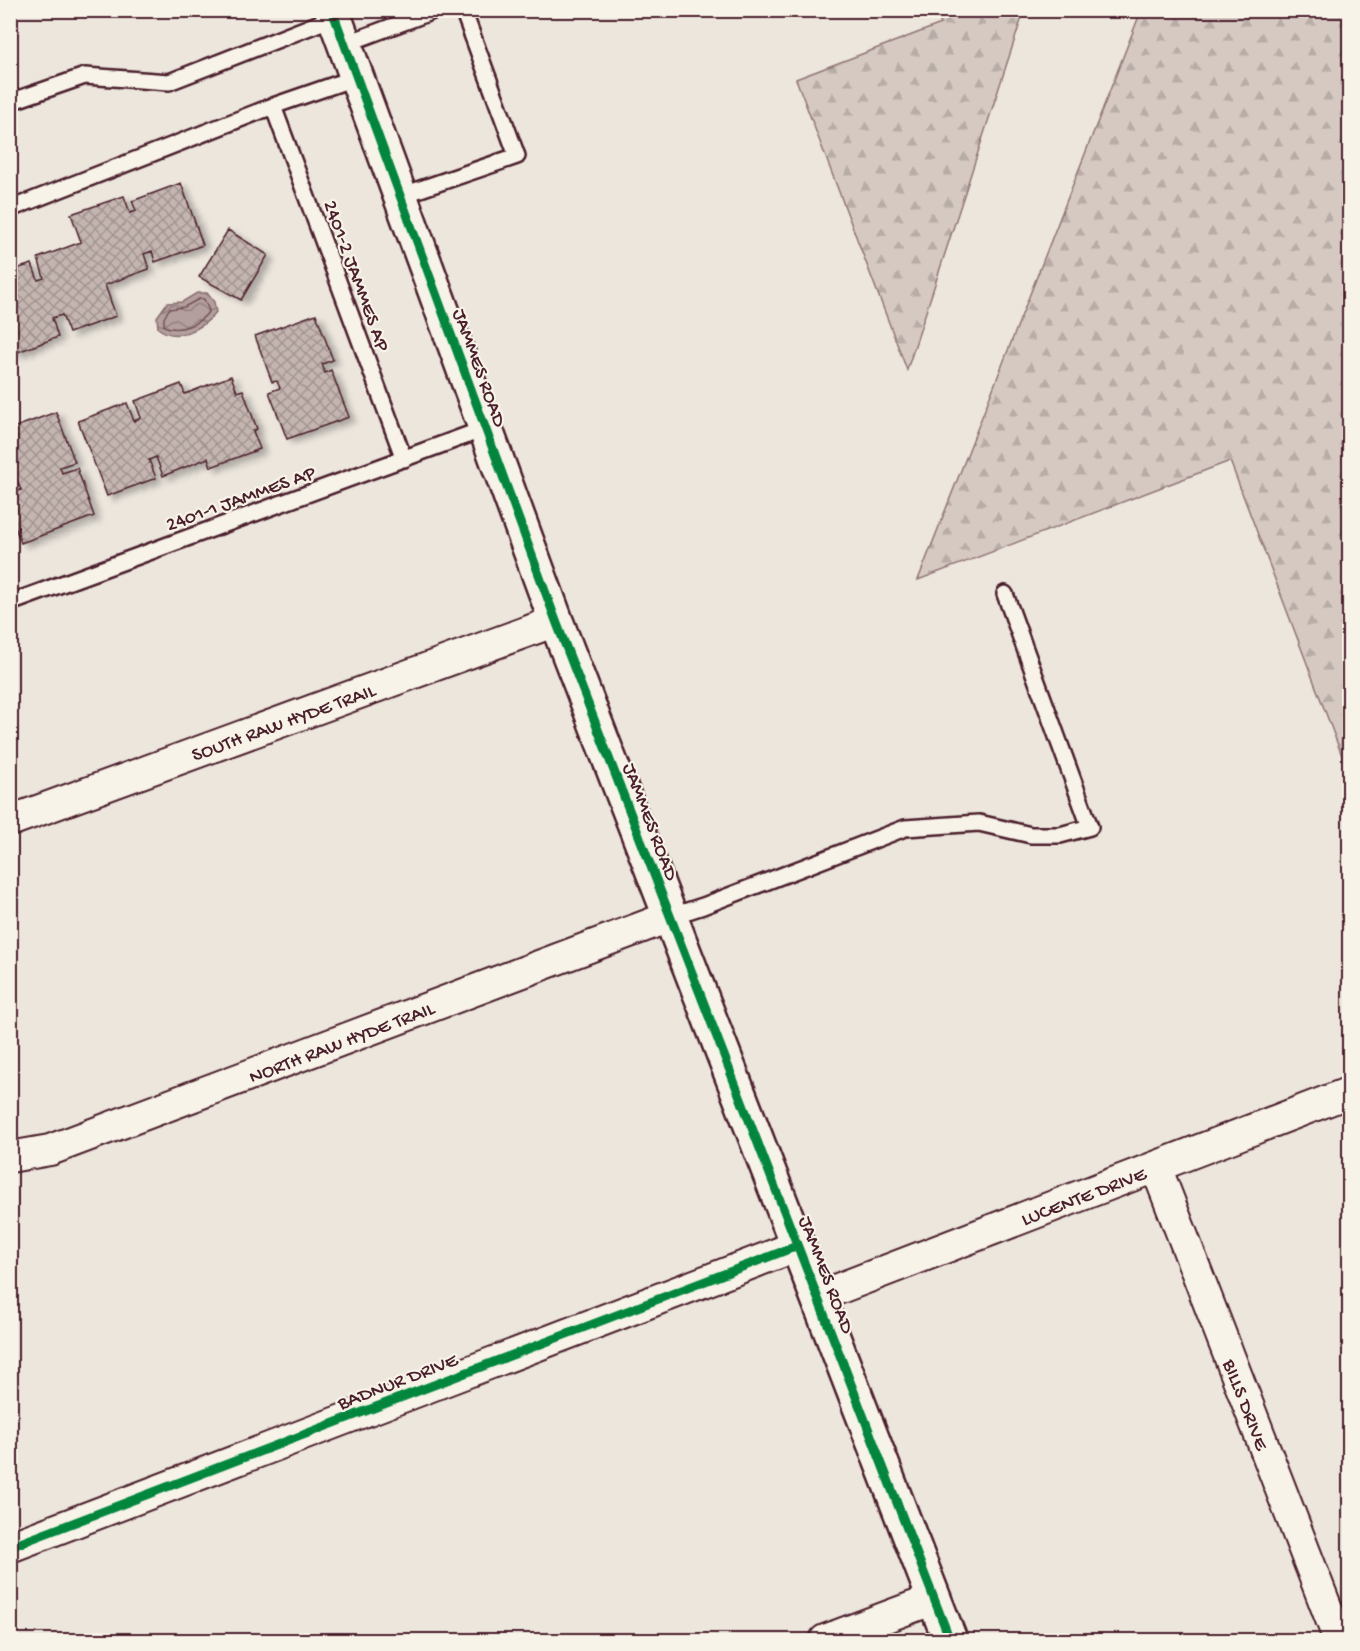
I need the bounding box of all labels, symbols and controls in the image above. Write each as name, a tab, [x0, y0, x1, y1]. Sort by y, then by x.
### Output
street label: 2401-2 JAMMES AP	[317, 198, 393, 356]
street label: JAMMES ROAD	[446, 306, 510, 431]
street label: 2401-1 JAMMES AP	[163, 462, 320, 538]
street label: SOUTH RAW HYDE TRAIL	[189, 680, 380, 768]
street label: JAMMES ROAD	[616, 760, 682, 885]
street label: NORTH RAW HYDE TRAIL	[246, 998, 439, 1090]
street label: LUCENTE DRIVE	[1019, 1163, 1151, 1233]
street label: JAMMES ROAD	[792, 1213, 858, 1338]
street label: BADNUR DRIVE	[334, 1349, 463, 1417]
street label: BILLS DRIVE	[1216, 1356, 1272, 1455]

